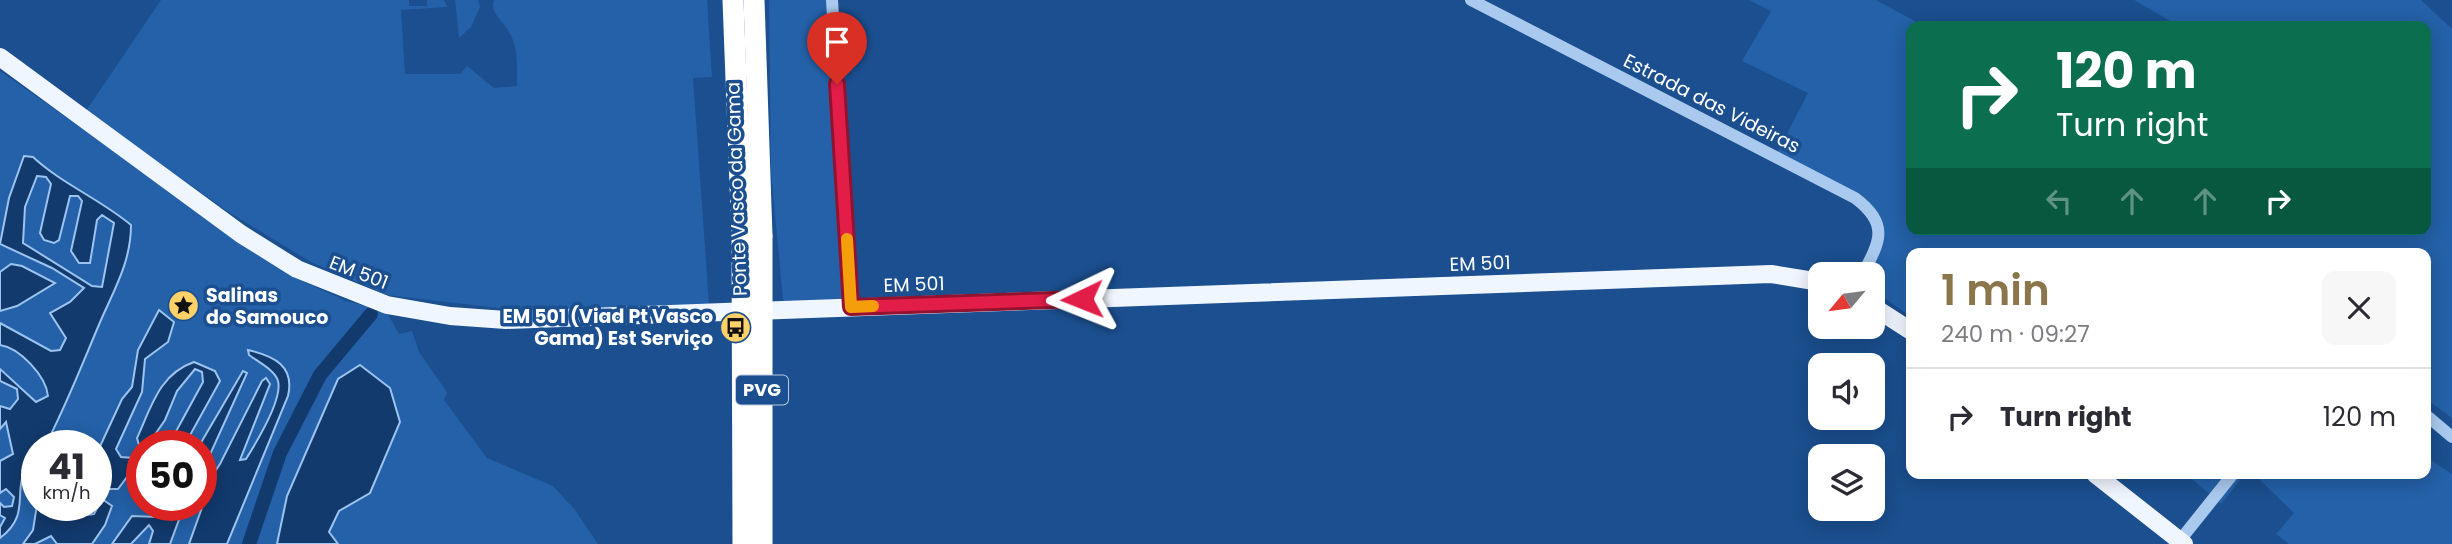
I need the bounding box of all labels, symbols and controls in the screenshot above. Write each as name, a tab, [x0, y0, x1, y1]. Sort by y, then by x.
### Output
pin	[807, 12.0, 867, 84]
icon: arrive	[818, 23, 856, 61]
text: 120 m	[2056, 37, 2197, 105]
street label: Estrada das Videiras	[1619, 47, 1805, 160]
icon: right	[1941, 49, 2032, 140]
street label: Ponte Vasco da Gama	[719, 81, 754, 297]
text: Turn right	[2056, 102, 2208, 147]
icon: left	[2040, 182, 2078, 220]
icon: ahead	[2113, 182, 2151, 220]
icon: ahead	[2186, 182, 2224, 220]
icon: right	[2259, 182, 2297, 220]
street label: EM 501	[325, 249, 392, 296]
street label: EM 501	[1449, 249, 1511, 278]
text: 1 min	[1941, 261, 2050, 320]
position arrow	[1045, 262, 1119, 336]
north arrow	[1808, 262, 1885, 340]
map controls	[1808, 262, 1885, 521]
street label: EM 501	[883, 270, 945, 299]
button: close	[2322, 271, 2396, 345]
place label: Salinas do Samouco	[206, 282, 328, 331]
place icon: Salinas do Samouco	[166, 289, 200, 323]
place label: EM 501 (Viad Pt Vasco Gama) Est Serviço	[502, 303, 713, 352]
bus stop icon: EM 501 (Viad Pt Vasco Gama) Est Serviço	[719, 310, 753, 344]
text: 240 m · 09:27	[1941, 318, 2090, 350]
button: sound	[1808, 353, 1885, 430]
road number: PVG	[736, 376, 788, 404]
icon: right	[1941, 398, 1979, 436]
text: Turn right	[2000, 399, 2132, 435]
text: 120 m	[2323, 399, 2396, 435]
speed limit sign: 50	[126, 430, 217, 521]
text: 41	[48, 442, 85, 491]
button: layers	[1808, 444, 1885, 521]
text: km/h	[43, 480, 90, 505]

